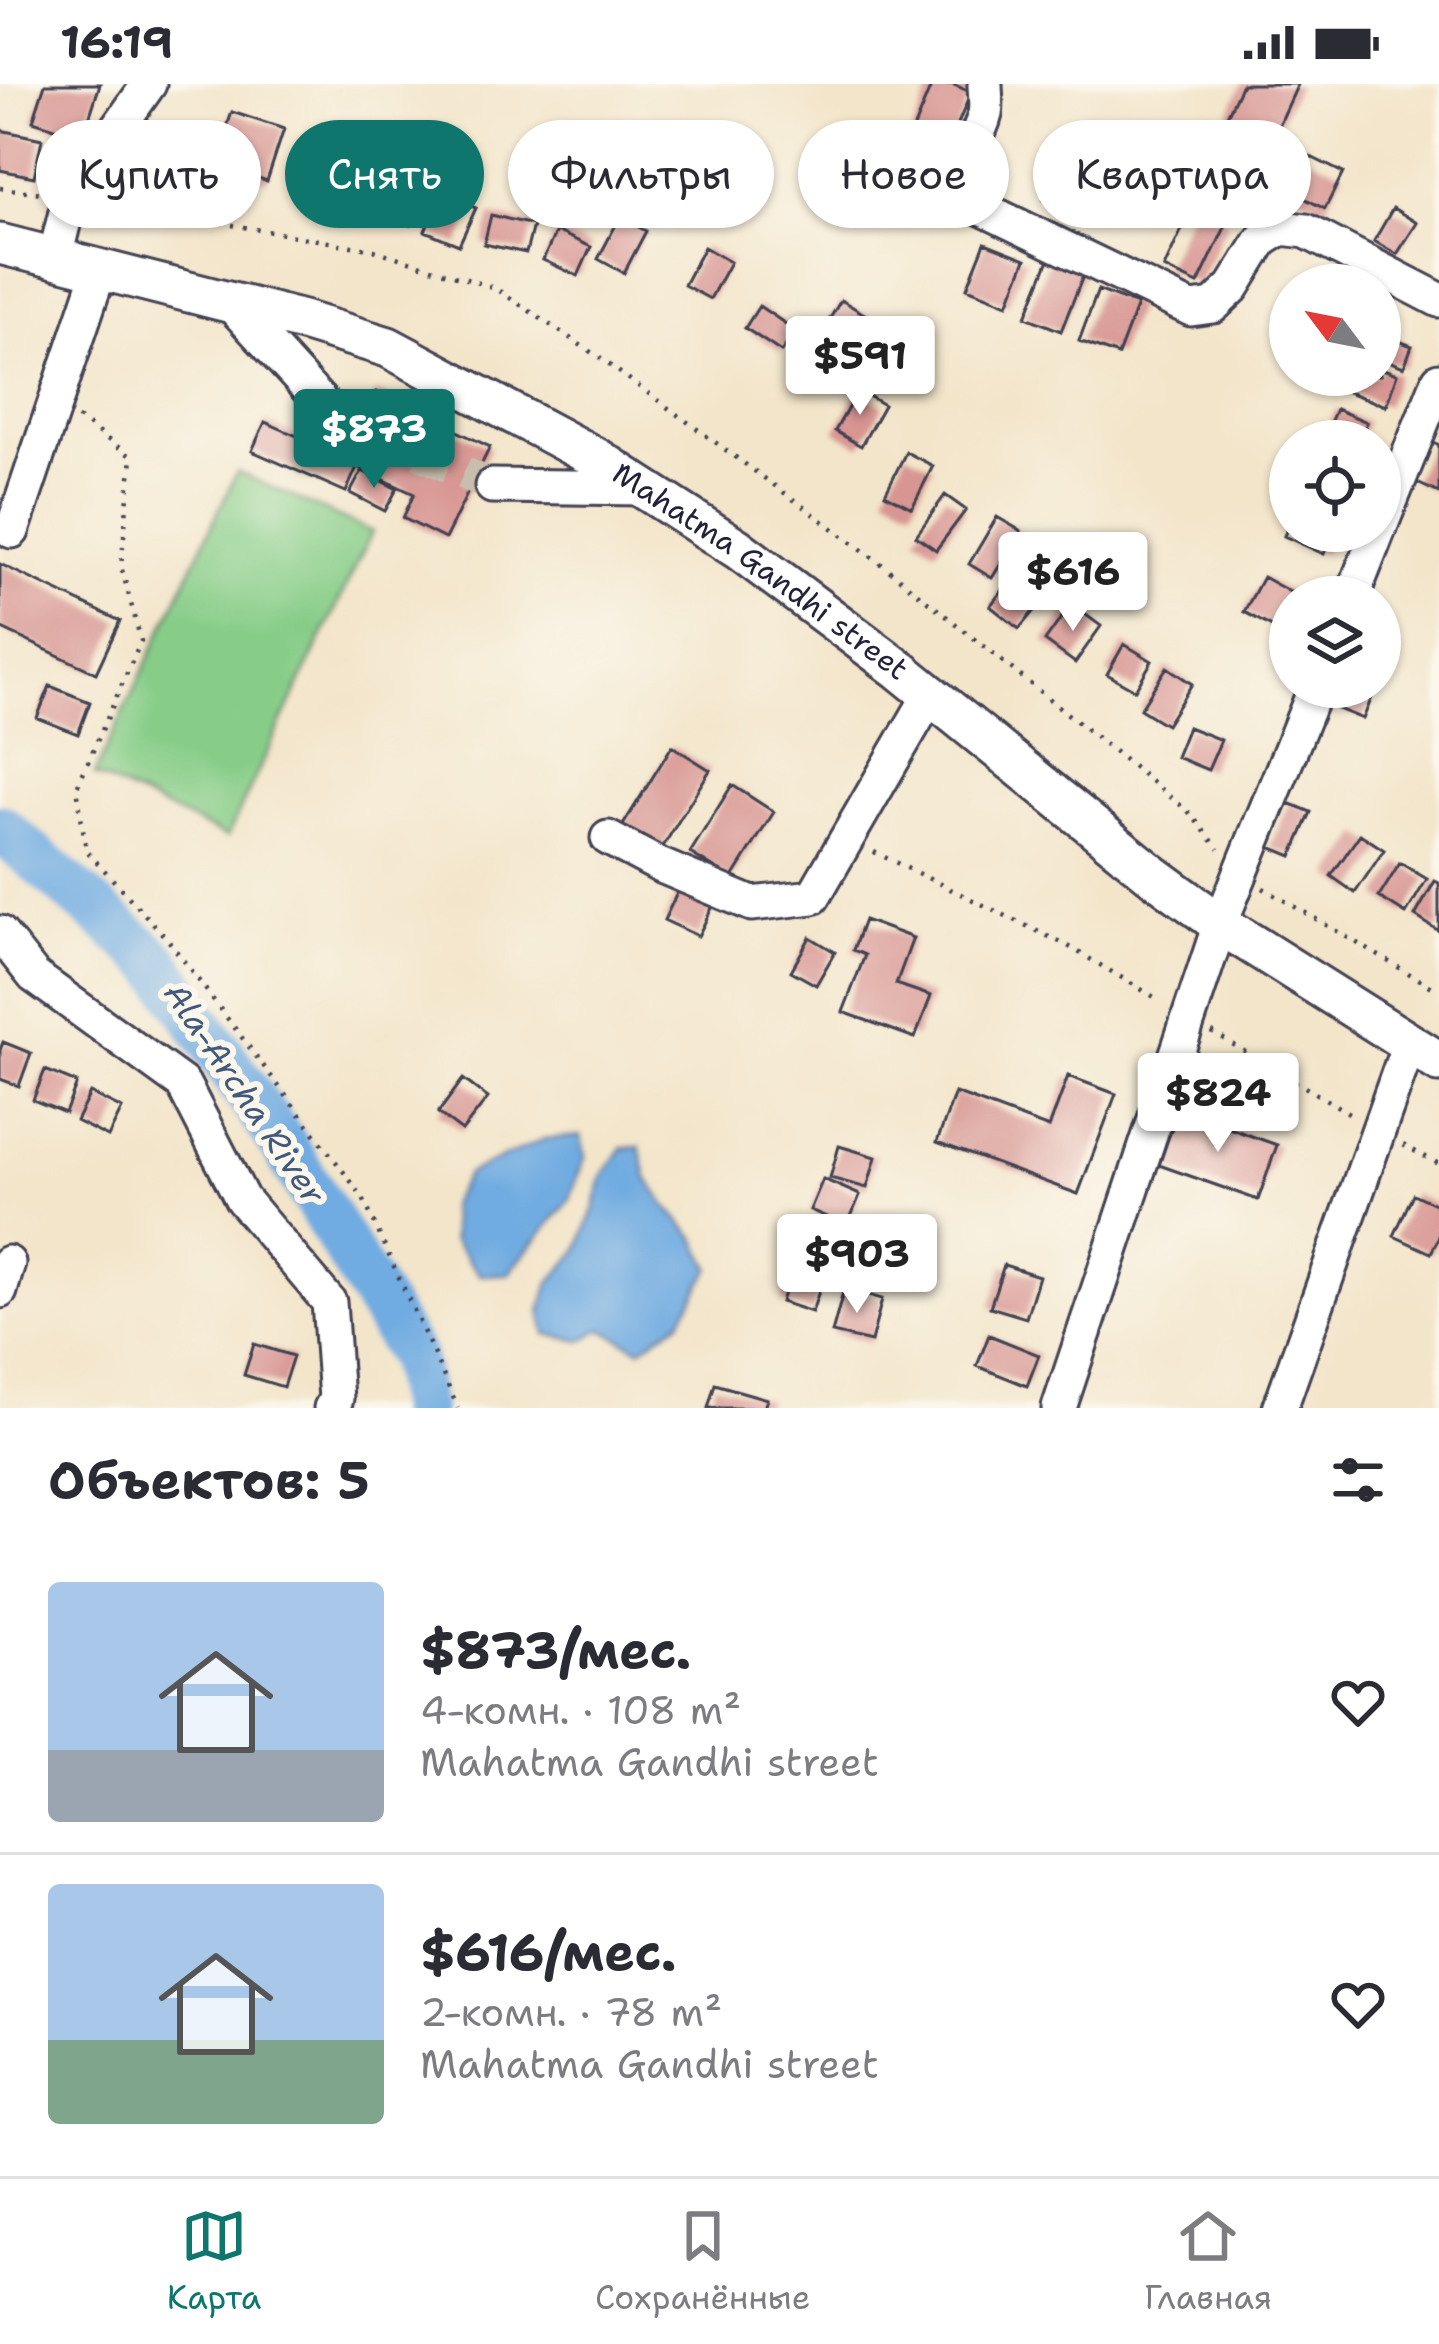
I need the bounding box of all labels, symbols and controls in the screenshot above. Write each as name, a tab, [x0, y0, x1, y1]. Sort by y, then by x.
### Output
text: 16:19	[60, 12, 173, 72]
chip: Купить	[36, 120, 261, 228]
chip: Снять	[285, 120, 484, 228]
chip: Фильтры	[508, 120, 774, 228]
chip: Новое	[798, 120, 1009, 228]
chip: Квартира	[1033, 120, 1311, 228]
north arrow	[1269, 264, 1401, 396]
map controls	[1269, 264, 1401, 708]
pin: $591	[789, 316, 931, 418]
text: $591	[813, 329, 907, 381]
pin: $873	[303, 389, 445, 491]
text: $873	[321, 402, 427, 454]
button: locate	[1269, 420, 1401, 552]
street label: Mahatma Gandhi street	[605, 453, 917, 689]
pin: $616	[1002, 532, 1144, 634]
text: $616	[1025, 545, 1121, 597]
button: layers	[1269, 576, 1401, 708]
water label: Ala-Archa River	[154, 973, 336, 1213]
pin: $824	[1147, 1053, 1289, 1155]
text: $824	[1165, 1066, 1271, 1118]
pin: $903	[786, 1214, 928, 1316]
text: $903	[804, 1227, 910, 1279]
text: Объектов: 5	[48, 1446, 370, 1514]
icon: filters	[1325, 1447, 1391, 1513]
text: $873/мес.	[420, 1616, 691, 1684]
icon: home	[144, 1630, 288, 1774]
icon: heart	[1325, 1669, 1391, 1735]
text: 4-комн. · 108 m²	[420, 1684, 741, 1736]
text: Mahatma Gandhi street	[420, 1736, 879, 1788]
text: $616/мес.	[420, 1918, 677, 1986]
icon: home	[144, 1932, 288, 2076]
icon: heart	[1325, 1971, 1391, 2037]
text: 2-комн. · 78 m²	[420, 1986, 722, 2038]
text: Mahatma Gandhi street	[420, 2038, 879, 2090]
tab: Карта	[167, 2203, 261, 2320]
tab: Сохранённые	[595, 2203, 811, 2320]
tab: Главная	[1144, 2203, 1272, 2320]

